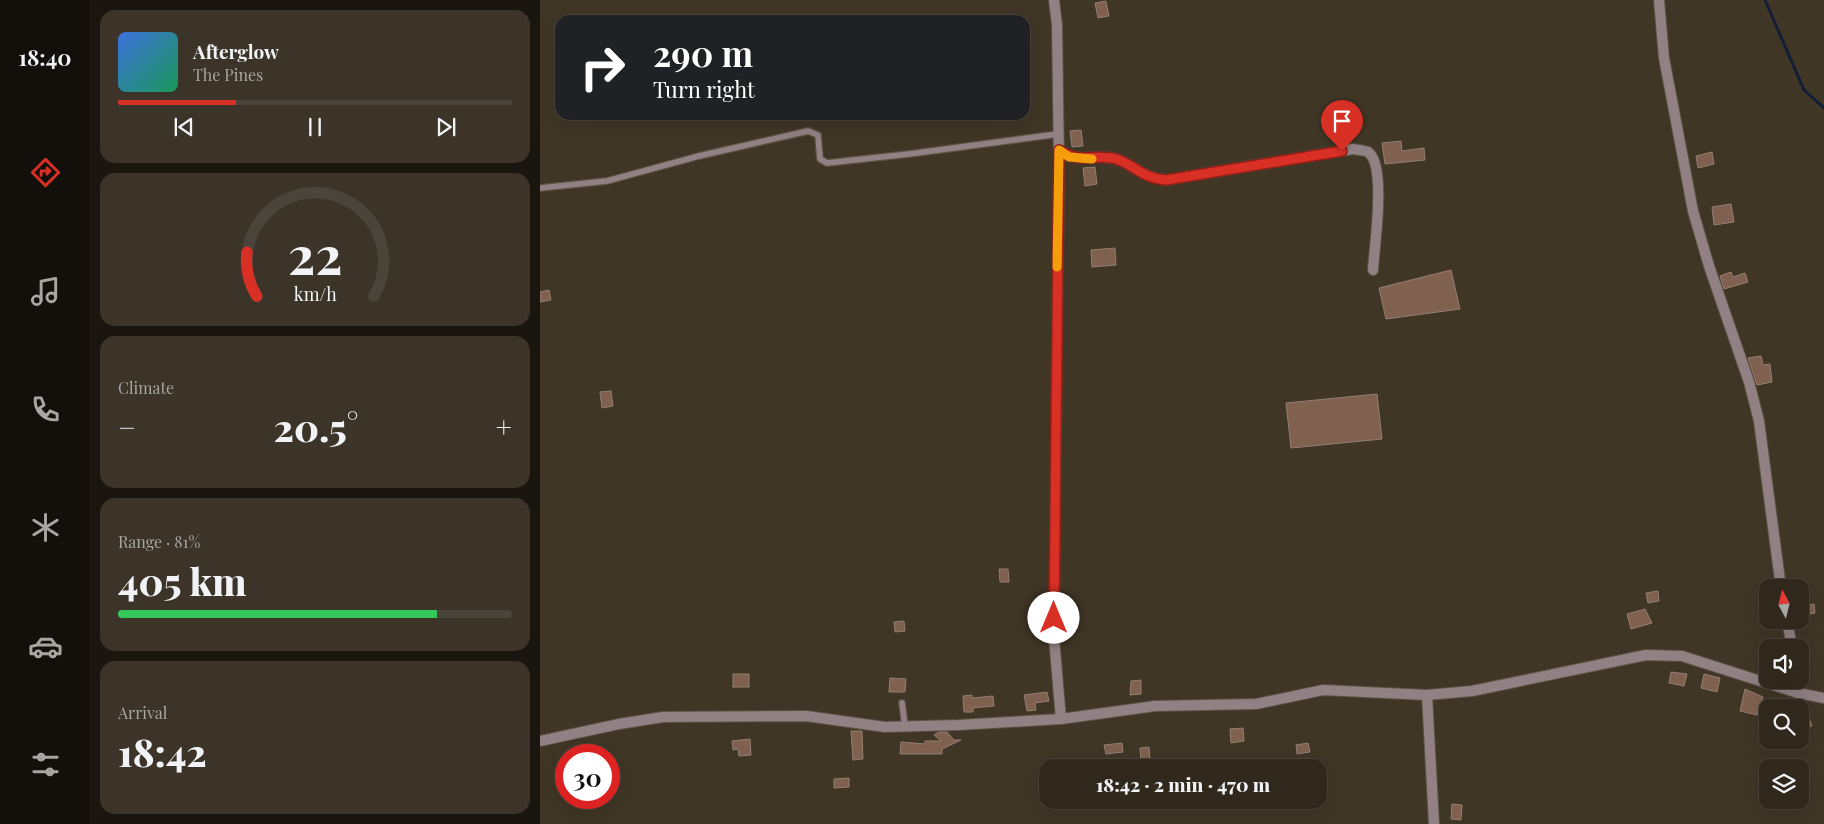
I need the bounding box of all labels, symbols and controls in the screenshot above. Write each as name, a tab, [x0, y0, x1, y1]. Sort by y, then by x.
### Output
text: 290 m	[653, 29, 753, 76]
icon: right	[570, 35, 635, 100]
text: Afterglow	[193, 38, 279, 64]
text: 18:40	[19, 42, 71, 72]
text: The Pines	[193, 64, 263, 85]
text: Turn right	[653, 74, 755, 104]
pin	[1321, 100, 1363, 151]
icon: arrive	[1328, 107, 1356, 135]
icon: previous	[170, 113, 198, 141]
icon: pause	[301, 113, 329, 141]
icon: next	[432, 113, 460, 141]
icon: directions	[28, 155, 63, 190]
text: 22	[288, 219, 342, 288]
icon: music	[28, 274, 63, 309]
text: km/h	[294, 282, 337, 305]
text: Climate	[118, 377, 174, 398]
icon: phone	[28, 392, 63, 427]
text: 20.5°	[273, 401, 358, 452]
text: −	[118, 408, 136, 445]
text: +	[496, 408, 512, 445]
icon: climate	[28, 510, 63, 545]
text: Range · 81%	[118, 531, 200, 552]
text: 405 km	[118, 555, 247, 606]
north arrow	[1759, 579, 1809, 629]
map controls	[1759, 579, 1809, 809]
position arrow	[1027, 591, 1079, 643]
icon: car	[28, 629, 63, 664]
button: sound	[1759, 639, 1809, 689]
button: search	[1759, 699, 1809, 749]
text: Arrival	[118, 702, 167, 723]
text: 18:42	[118, 726, 207, 777]
speed limit sign: 30	[555, 744, 620, 809]
icon: filters	[28, 747, 63, 782]
button: layers	[1759, 759, 1809, 809]
text: 18:42 · 2 min · 470 m	[1096, 771, 1270, 797]

